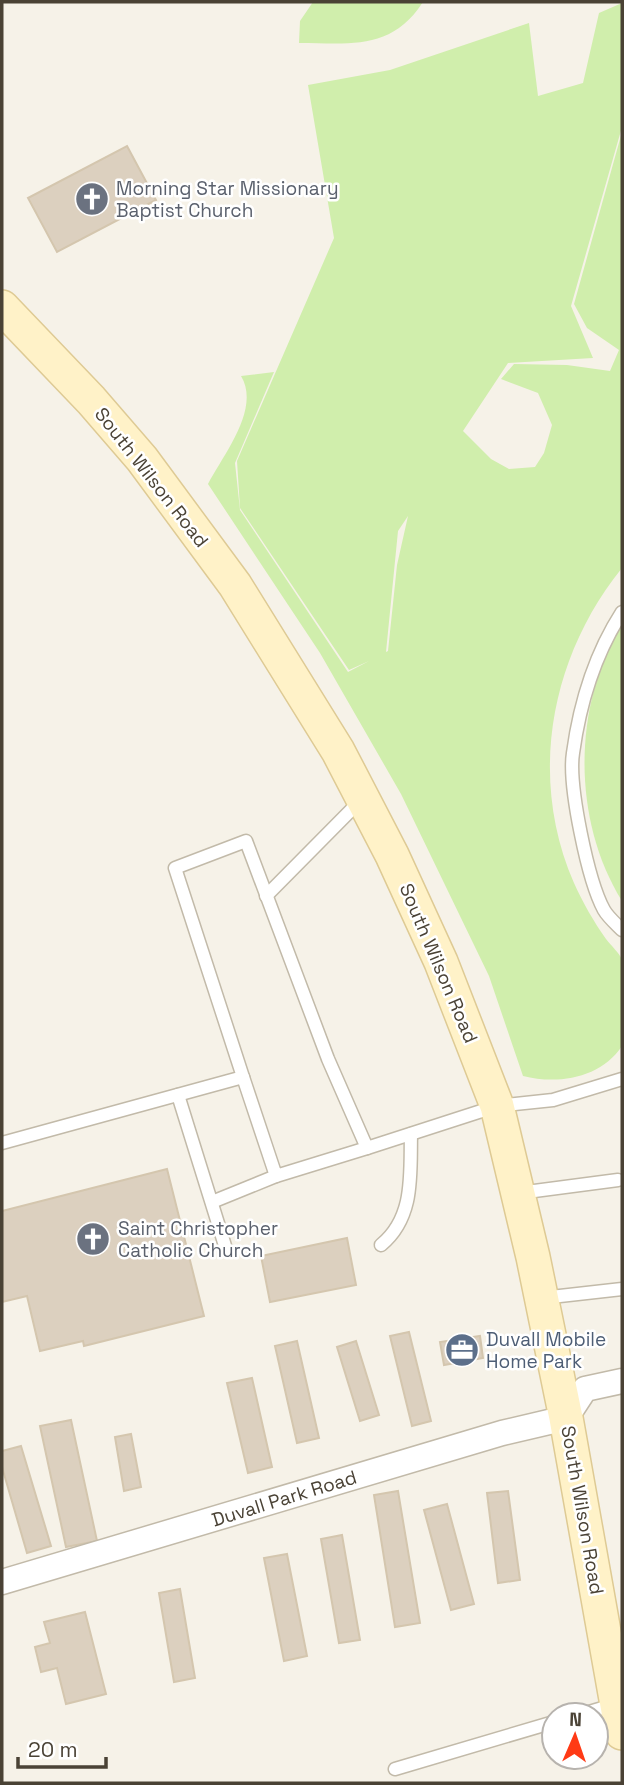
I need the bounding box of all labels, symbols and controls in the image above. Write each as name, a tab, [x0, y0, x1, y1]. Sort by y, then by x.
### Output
place label: Morning Star Missionary Baptist Church	[116, 176, 339, 223]
church icon: Morning Star Missionary Baptist Church	[73, 180, 111, 218]
street label: South Wilson Road	[89, 402, 214, 552]
street label: South Wilson Road	[394, 880, 483, 1047]
place label: Saint Christopher Catholic Church	[118, 1216, 278, 1263]
church icon: Saint Christopher Catholic Church	[74, 1220, 112, 1258]
place label: Duvall Mobile Home Park	[486, 1327, 606, 1374]
office icon: Duvall Mobile Home Park	[443, 1331, 481, 1369]
street label: South Wilson Road	[555, 1424, 610, 1596]
street label: Duvall Park Road	[209, 1465, 360, 1532]
north arrow	[540, 1701, 610, 1771]
text: N	[569, 1707, 582, 1732]
scale bar	[18, 1726, 105, 1770]
text: 20 m	[28, 1736, 78, 1763]

